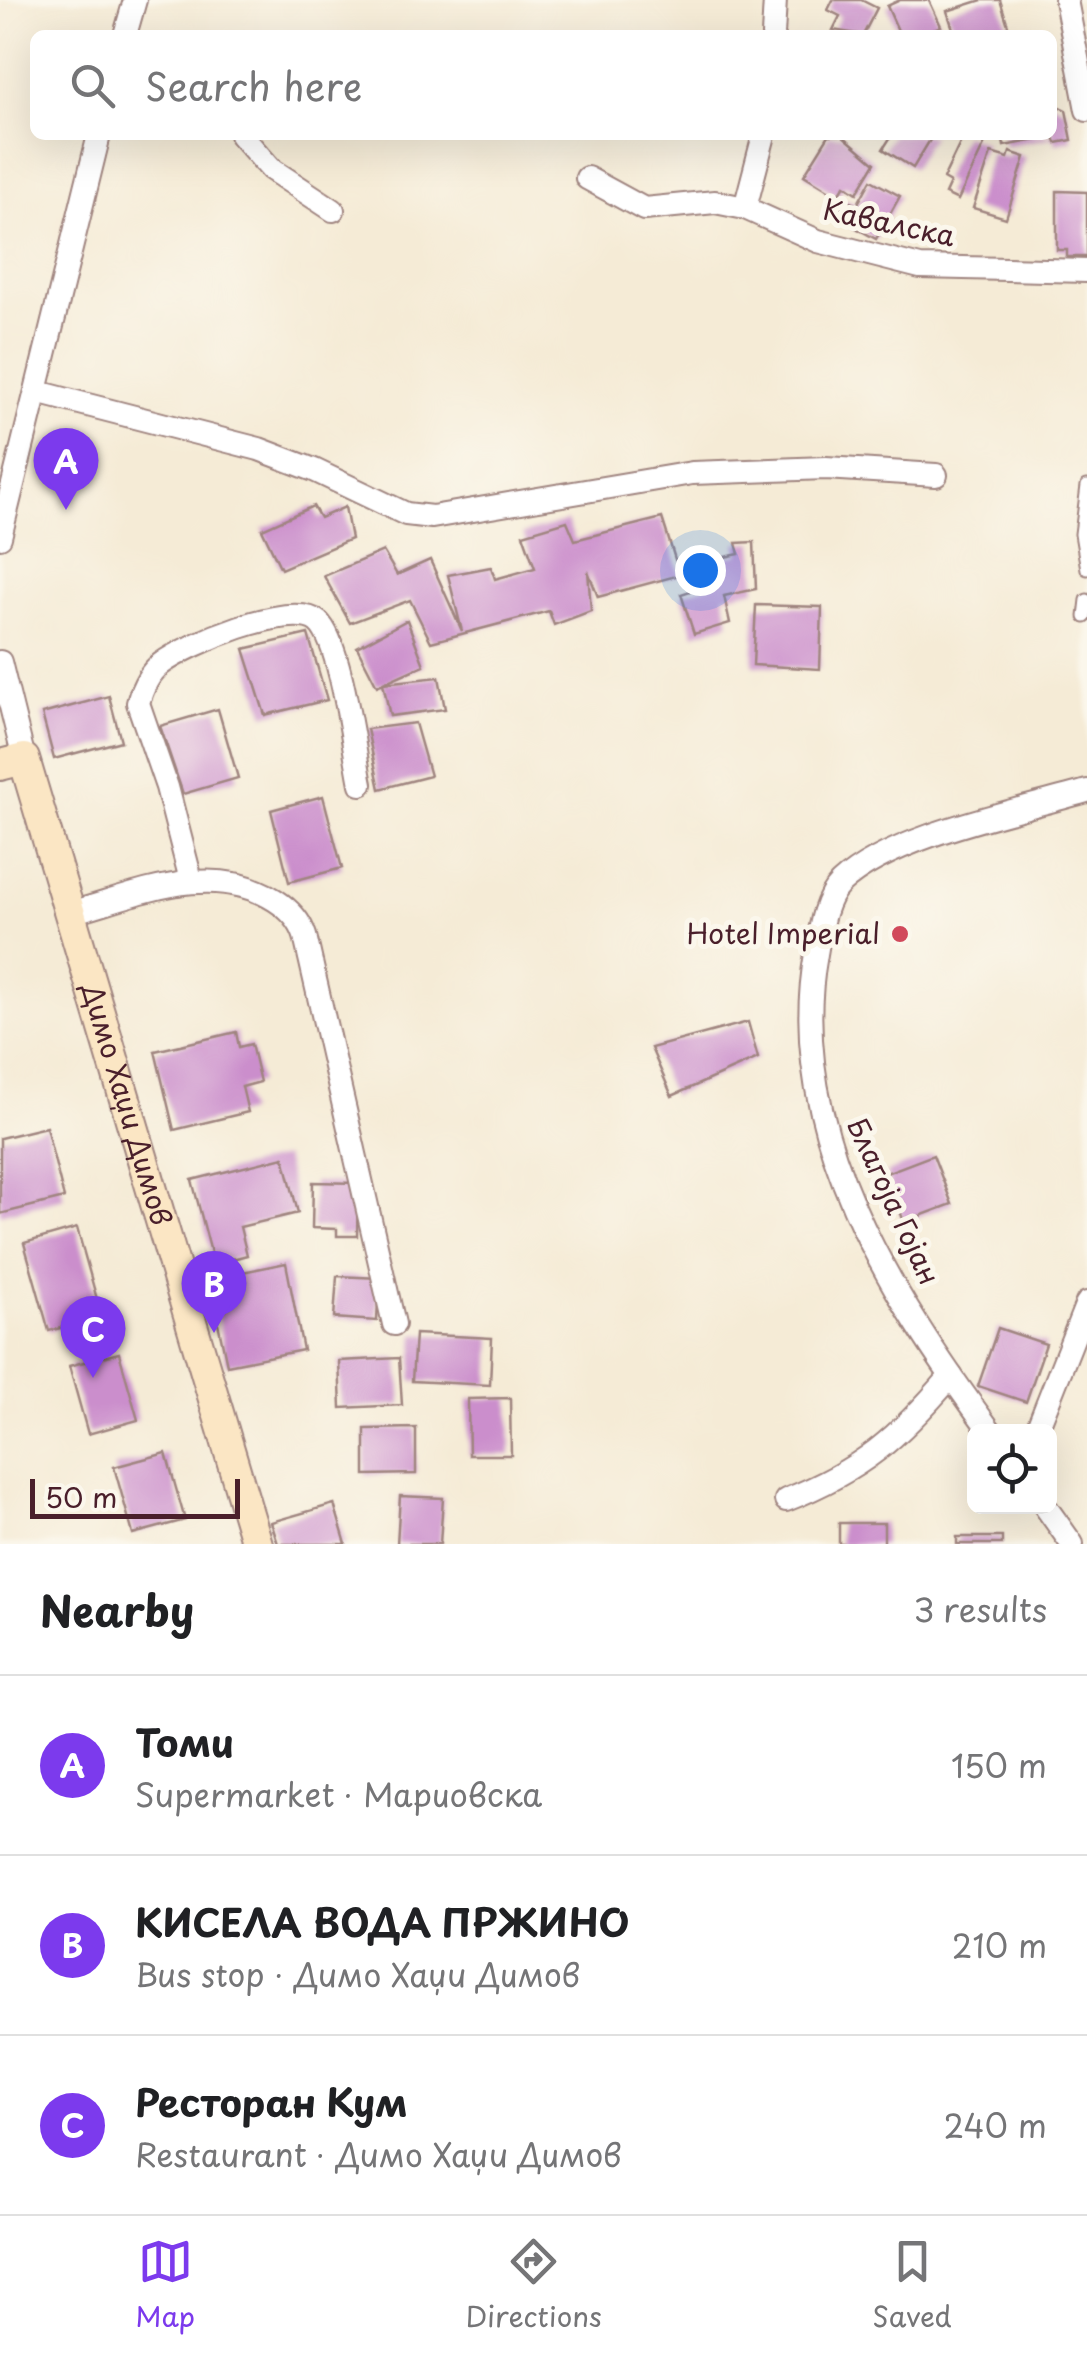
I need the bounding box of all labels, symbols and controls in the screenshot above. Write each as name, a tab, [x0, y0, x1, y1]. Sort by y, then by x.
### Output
search box	[30, 30, 1057, 140]
text: Search here	[145, 57, 362, 114]
icon: search	[65, 58, 120, 113]
street label: Кавалска	[819, 187, 960, 257]
pin: A	[34, 428, 98, 510]
your location	[675, 545, 726, 596]
place label: Hotel Imperial	[686, 911, 880, 954]
marker: Hotel Imperial	[889, 923, 911, 945]
street label: Димо Хаџи Димов	[71, 977, 184, 1230]
street label: Благоја Гојан	[837, 1110, 952, 1291]
pin: B	[182, 1250, 246, 1333]
pin: C	[61, 1296, 126, 1378]
map controls	[967, 1424, 1057, 1514]
button: locate	[967, 1424, 1057, 1514]
scale bar	[30, 1474, 240, 1518]
text: 50 m	[45, 1475, 118, 1518]
text: Nearby	[40, 1578, 194, 1641]
text: 3 results	[913, 1585, 1047, 1633]
text: Томи	[135, 1713, 234, 1770]
text: A	[60, 1741, 85, 1789]
text: 150 m	[951, 1741, 1047, 1789]
text: Supermarket · Мариовска	[135, 1770, 542, 1818]
text: КИСЕЛА ВОДА ПРЖИНО	[135, 1893, 629, 1950]
text: B	[62, 1921, 83, 1969]
text: 210 m	[952, 1921, 1047, 1969]
text: Bus stop · Димо Хаџи Димов	[135, 1950, 580, 1998]
text: Ресторан Кум	[135, 2073, 408, 2130]
text: C	[60, 2101, 85, 2149]
text: 240 m	[944, 2101, 1047, 2149]
text: Restaurant · Димо Хаџи Димов	[135, 2130, 622, 2178]
tab: Map	[135, 2234, 195, 2337]
tab: Directions	[466, 2234, 602, 2337]
tab: Saved	[872, 2234, 952, 2337]

